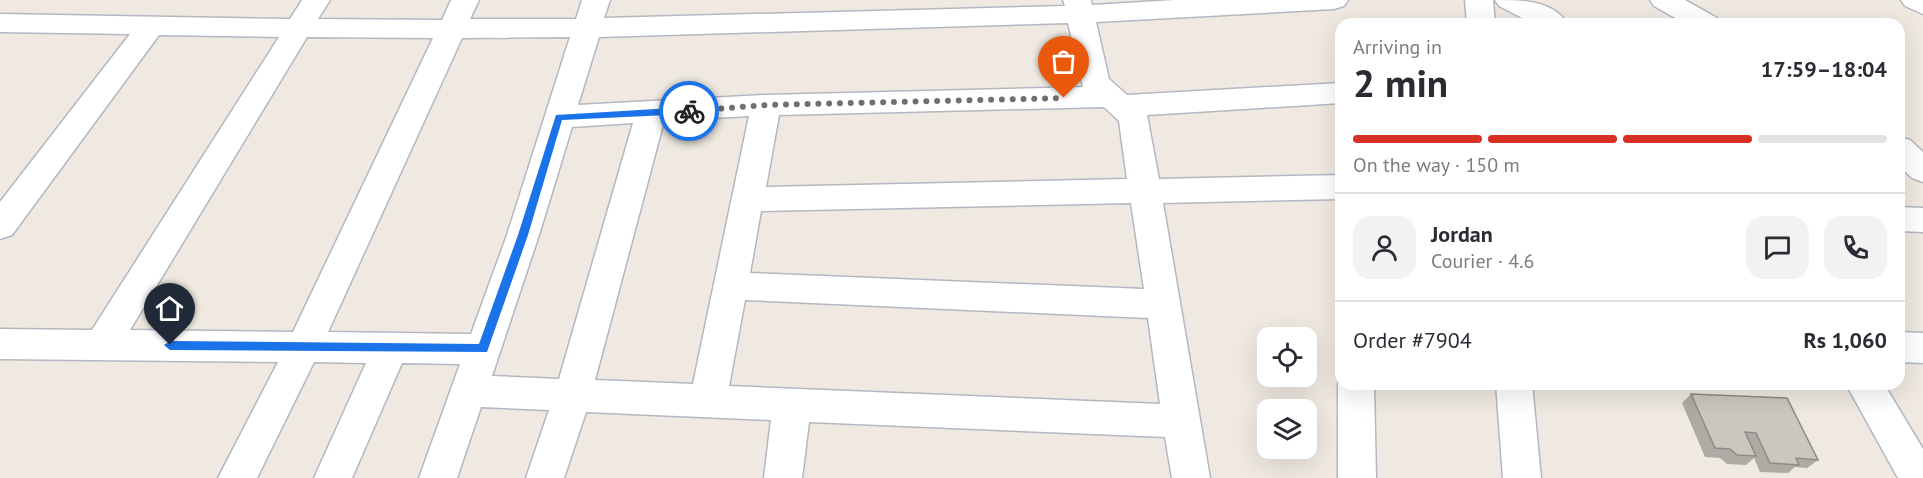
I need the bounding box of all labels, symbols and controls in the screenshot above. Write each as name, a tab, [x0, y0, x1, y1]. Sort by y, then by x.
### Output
text: Arriving in	[1353, 34, 1442, 60]
pin	[1038, 36, 1089, 98]
icon: bag	[1047, 45, 1080, 78]
text: 17:59–18:04	[1761, 55, 1887, 83]
text: 2 min	[1353, 57, 1448, 108]
courier	[659, 81, 719, 141]
icon: bike	[673, 95, 706, 128]
text: On the way · 150 m	[1353, 152, 1520, 178]
button: person	[1353, 216, 1416, 279]
button: chat	[1746, 216, 1809, 279]
button: phone	[1824, 216, 1887, 279]
text: Jordan	[1431, 220, 1493, 248]
text: Courier · 4.6	[1431, 248, 1534, 274]
pin	[144, 283, 195, 345]
icon: home	[153, 292, 186, 325]
text: Order #7904	[1353, 326, 1472, 354]
text: Rs 1,060	[1803, 326, 1887, 354]
map controls	[1257, 327, 1317, 459]
button: locate	[1257, 327, 1317, 387]
button: layers	[1257, 399, 1317, 459]

